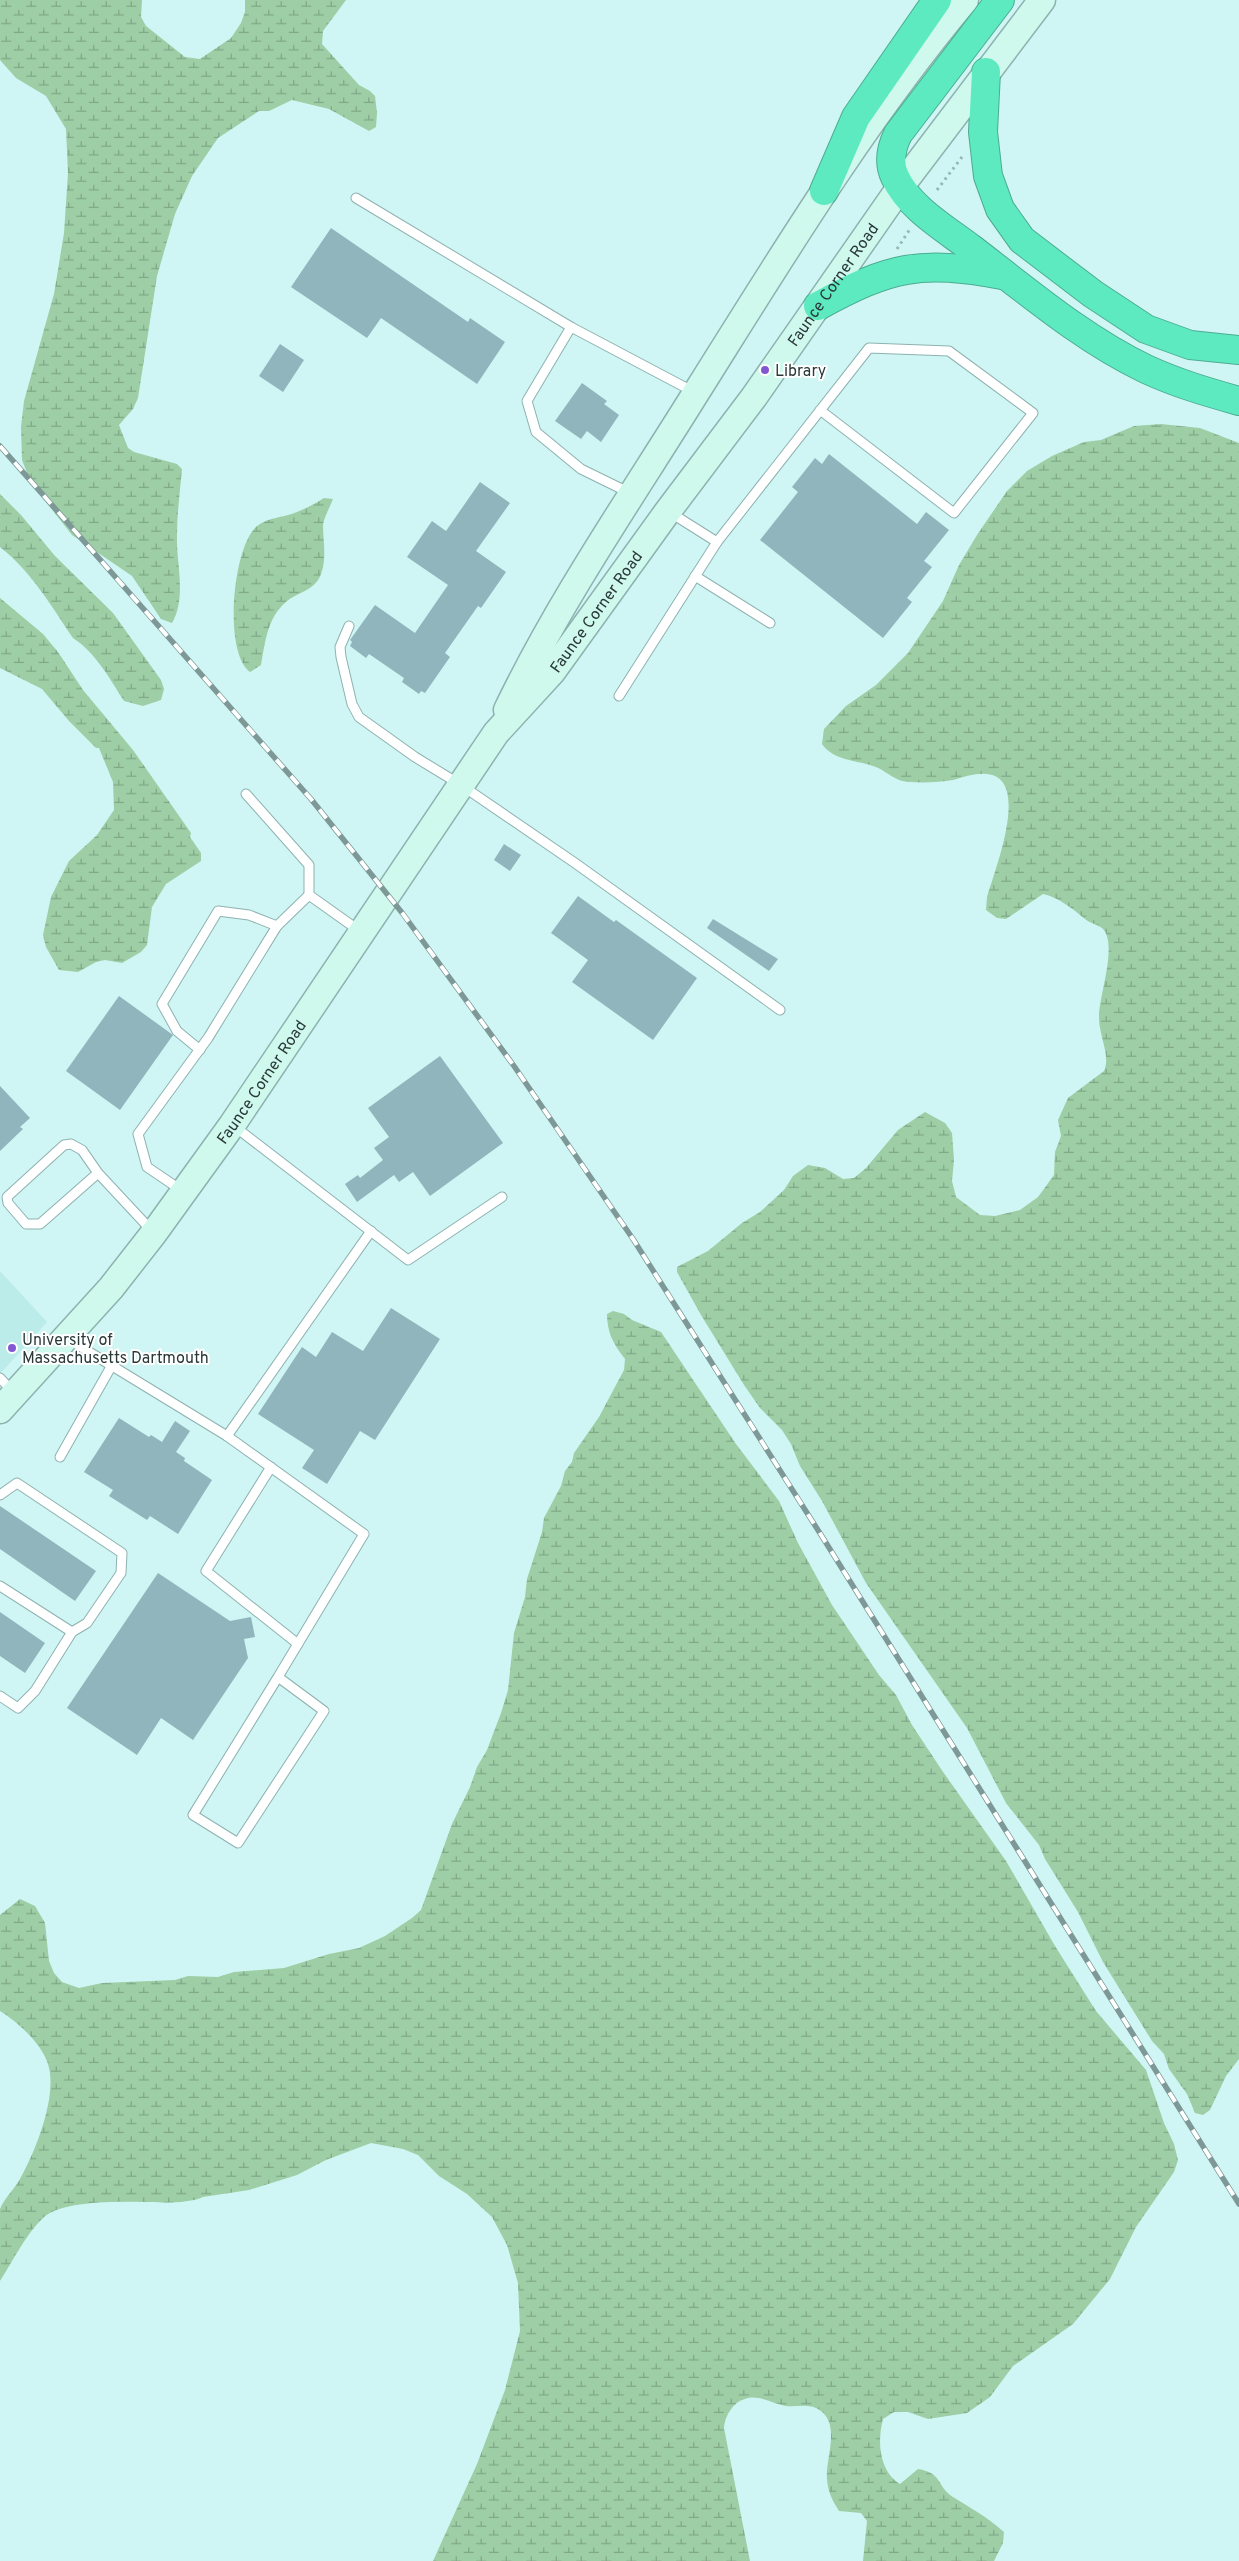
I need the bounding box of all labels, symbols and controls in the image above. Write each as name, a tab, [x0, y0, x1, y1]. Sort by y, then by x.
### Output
street label: Faunce Corner Road	[784, 220, 884, 351]
place label: Library	[775, 362, 826, 382]
marker: Library	[759, 364, 771, 376]
street label: Faunce Corner Road	[547, 548, 648, 678]
street label: Faunce Corner Road	[213, 1017, 312, 1149]
place label: University of Massachusetts Dartmouth	[22, 1331, 209, 1369]
marker: University of Massachusetts Dartmouth	[6, 1342, 18, 1354]

